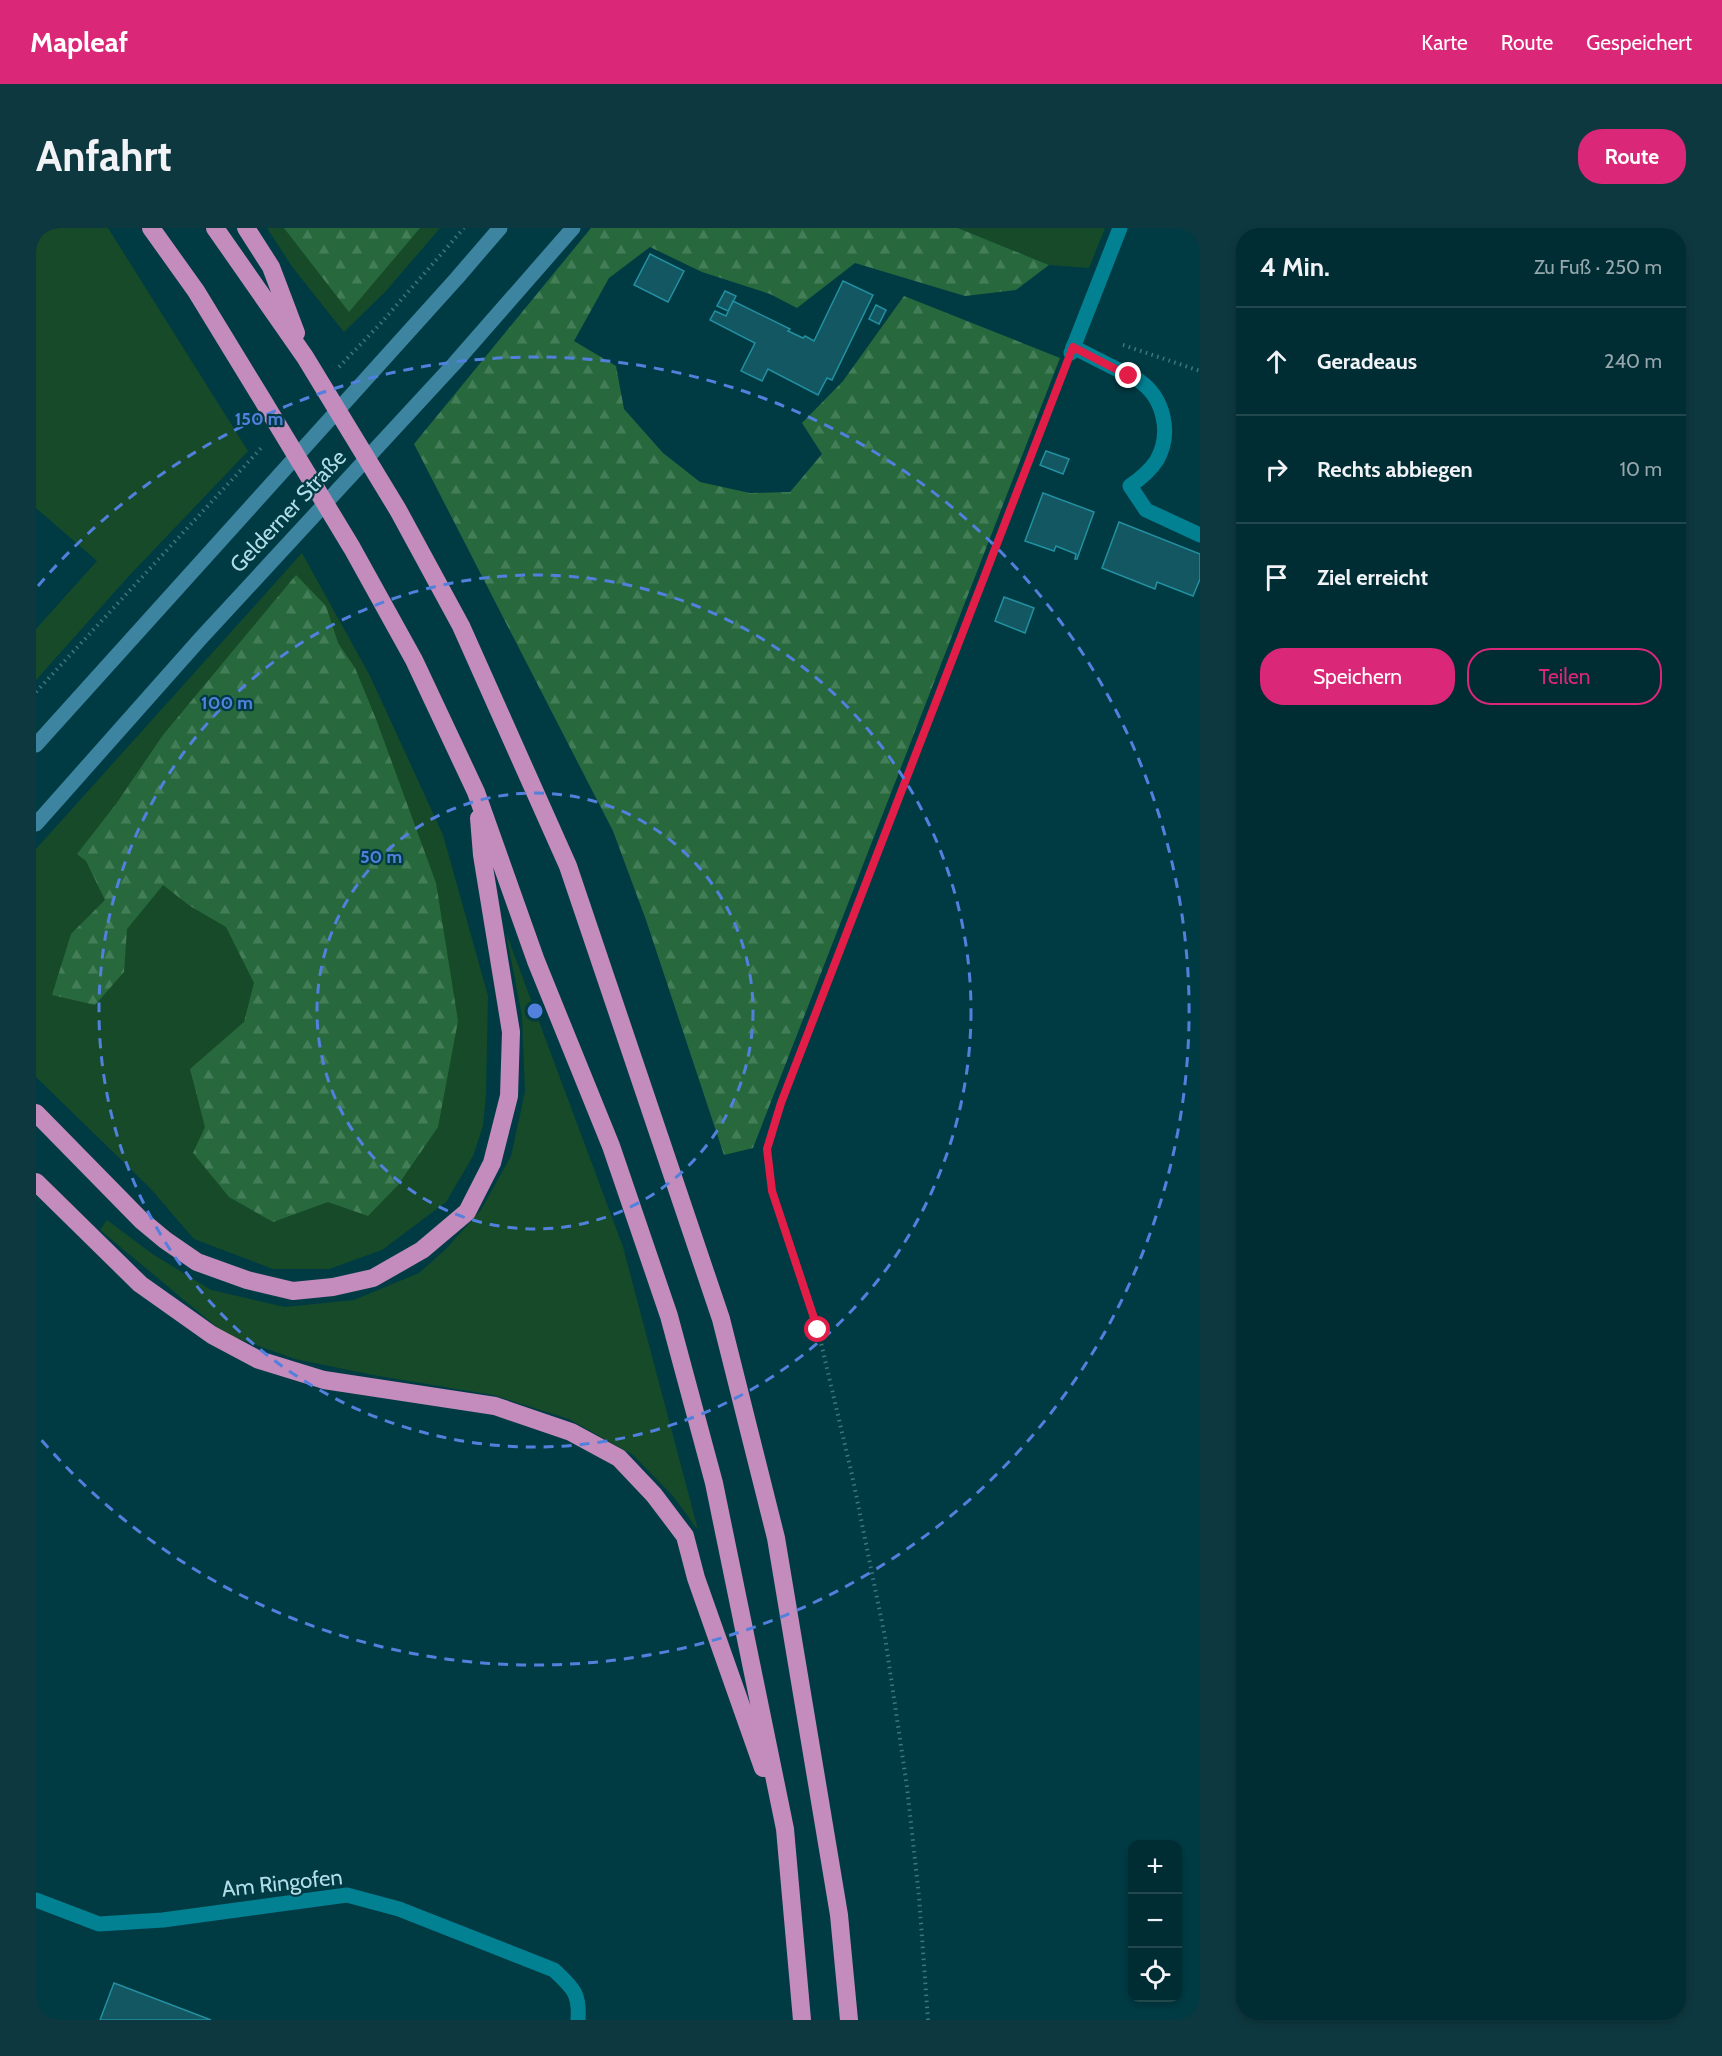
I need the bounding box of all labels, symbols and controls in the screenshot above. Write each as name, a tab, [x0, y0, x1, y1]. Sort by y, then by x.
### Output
text: Mapleaf	[30, 25, 128, 59]
text: Karte	[1421, 30, 1468, 55]
text: Route	[1501, 30, 1553, 55]
text: Gespeichert	[1586, 30, 1692, 55]
button: Route	[1578, 129, 1686, 184]
text: Anfahrt	[36, 130, 172, 182]
text: 4 Min.	[1260, 251, 1330, 283]
text: Zu Fuß · 250 m	[1534, 255, 1662, 279]
icon: ahead	[1260, 345, 1293, 378]
text: Geradeaus	[1317, 348, 1417, 375]
text: 240 m	[1604, 349, 1662, 373]
route end	[1115, 362, 1141, 388]
text: 150 m	[235, 408, 283, 430]
street label: Gelderner Straße	[224, 444, 352, 578]
icon: right	[1260, 453, 1293, 486]
text: Rechts abbiegen	[1317, 456, 1473, 483]
text: 10 m	[1619, 457, 1662, 481]
icon: arrive	[1260, 561, 1293, 594]
text: Ziel erreicht	[1317, 564, 1428, 591]
button: Speichern	[1260, 648, 1455, 705]
button: Teilen	[1467, 648, 1662, 705]
text: 100 m	[201, 692, 253, 714]
text: 50 m	[360, 846, 402, 868]
centre of rings	[525, 1001, 545, 1021]
route start	[804, 1316, 830, 1342]
map controls	[1128, 1840, 1182, 2002]
button: +	[1128, 1840, 1182, 1894]
street label: Am Ringofen	[220, 1863, 344, 1903]
button: −	[1128, 1894, 1182, 1948]
button: locate	[1128, 1948, 1182, 2002]

